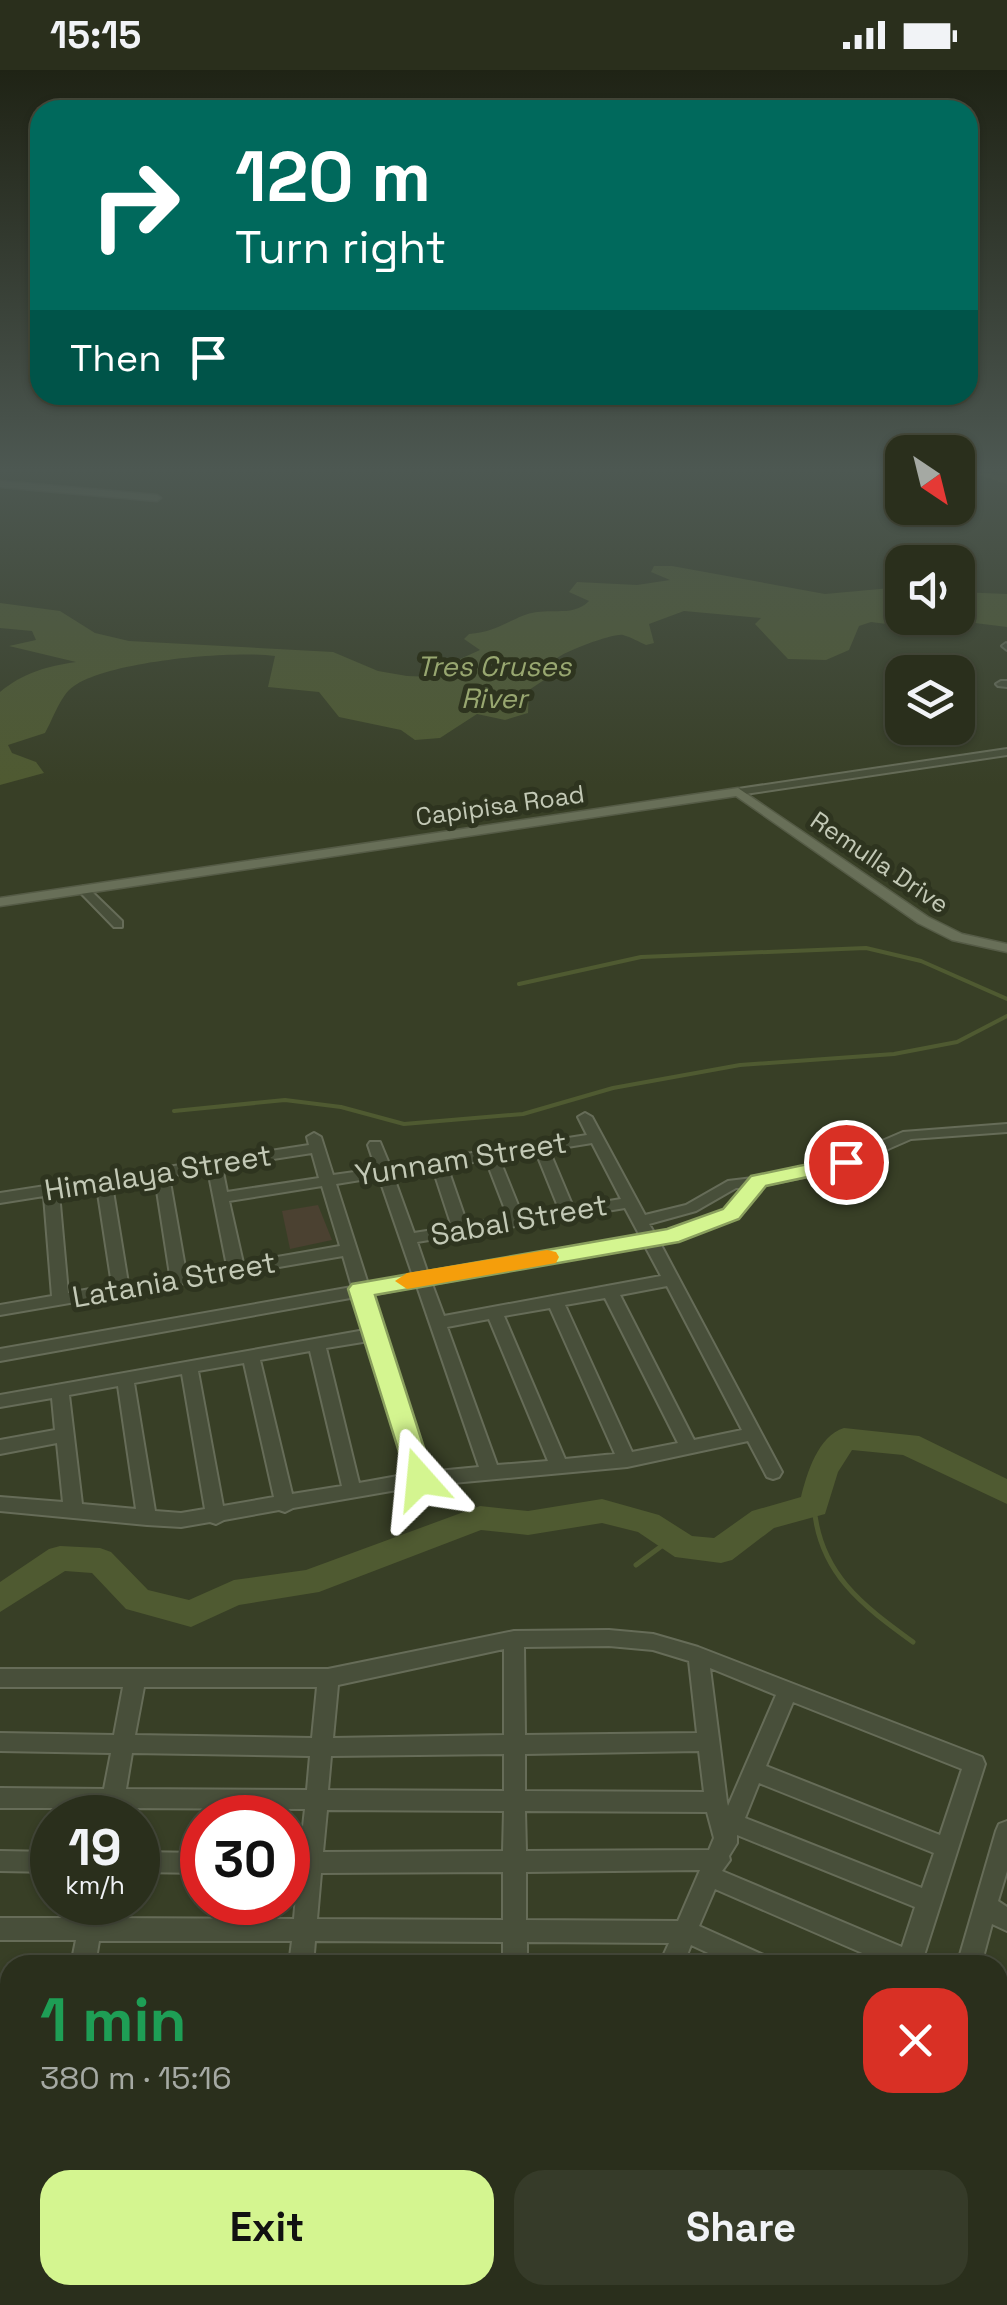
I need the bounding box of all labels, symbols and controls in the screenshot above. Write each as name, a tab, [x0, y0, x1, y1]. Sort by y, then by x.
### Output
text: 15:15	[50, 11, 141, 59]
text: 120 m	[235, 132, 431, 221]
icon: right	[70, 140, 200, 270]
text: Turn right	[235, 219, 446, 276]
icon: arrive	[181, 330, 236, 385]
text: Then	[70, 334, 161, 382]
north arrow	[885, 435, 975, 525]
map controls	[885, 435, 975, 745]
button: sound	[885, 545, 975, 635]
water label: Tres Cruses River	[417, 648, 573, 716]
button: layers	[885, 655, 975, 745]
street label: Capipisa Road	[414, 777, 586, 833]
street label: Remulla Drive	[805, 804, 955, 920]
pin	[804, 1120, 889, 1205]
street label: Yunnam Street	[352, 1123, 569, 1194]
street label: Himalaya Street	[42, 1135, 274, 1210]
icon: arrive	[819, 1135, 874, 1190]
street label: Sabal Street	[427, 1185, 610, 1254]
street label: Latania Street	[69, 1242, 279, 1317]
position arrow	[368, 1427, 472, 1531]
speed limit sign: 30	[180, 1795, 310, 1925]
text: 19	[68, 1816, 122, 1880]
text: km/h	[65, 1869, 125, 1901]
text: 1 min	[40, 1982, 187, 2059]
button: close	[863, 1988, 968, 2093]
text: 380 m · 15:16	[40, 2058, 232, 2098]
button: Exit	[40, 2170, 494, 2285]
button: Share	[514, 2170, 968, 2285]

